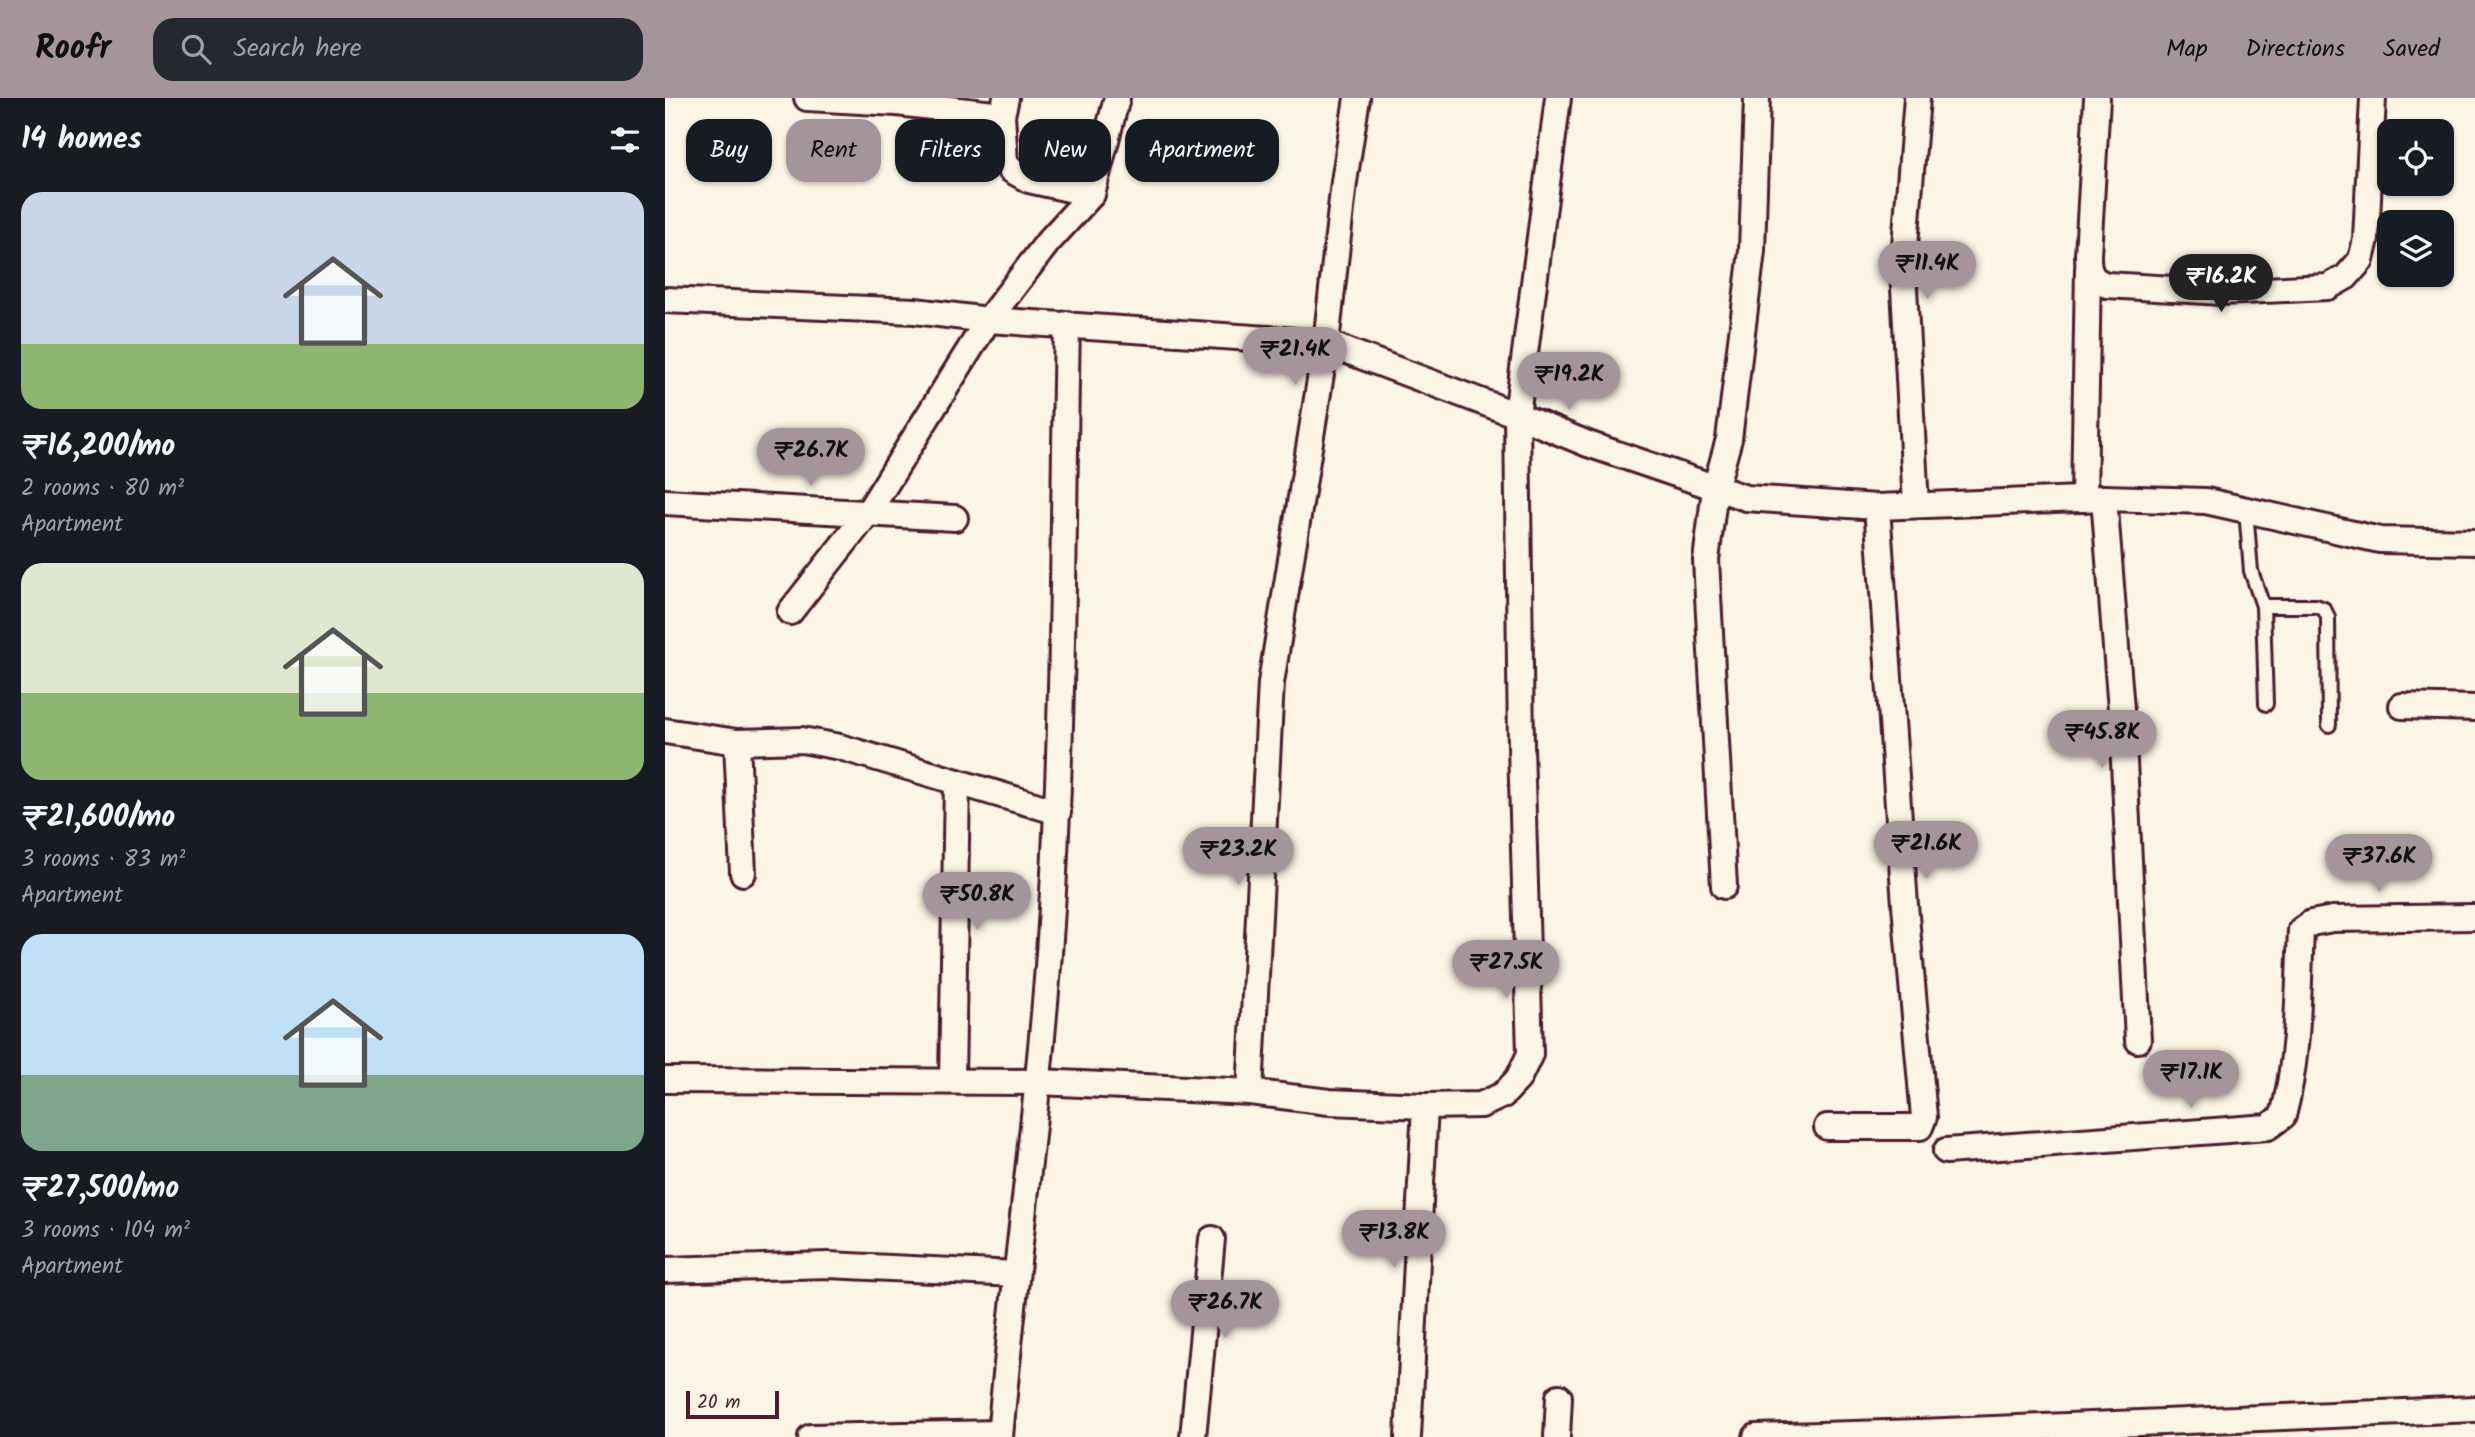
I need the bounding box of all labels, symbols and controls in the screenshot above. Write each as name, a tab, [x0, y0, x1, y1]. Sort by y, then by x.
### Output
search box	[153, 18, 643, 81]
text: Roofr	[35, 23, 111, 76]
text: Search here	[233, 28, 361, 70]
icon: search	[177, 30, 215, 68]
text: Map	[2166, 30, 2208, 69]
text: Directions	[2246, 30, 2345, 69]
text: Saved	[2383, 30, 2440, 69]
text: 14 homes	[21, 116, 142, 164]
chip: Buy	[686, 119, 772, 182]
chip: Rent	[786, 119, 881, 182]
chip: Filters	[895, 119, 1005, 182]
chip: New	[1019, 119, 1111, 182]
chip: Apartment	[1125, 119, 1279, 182]
map controls	[2377, 119, 2454, 287]
button: locate	[2377, 119, 2454, 196]
icon: filters	[606, 121, 644, 159]
button: layers	[2377, 210, 2454, 287]
icon: home	[270, 238, 396, 364]
pin: ₹11.4K	[1870, 242, 1984, 301]
text: ₹11.4K	[1894, 246, 1960, 282]
pin: ₹16.2K	[2164, 254, 2278, 314]
text: ₹16.2K	[2185, 259, 2257, 295]
pin: ₹21.4K	[1238, 328, 1352, 387]
text: ₹21.4K	[1259, 332, 1331, 368]
pin: ₹19.2K	[1512, 352, 1626, 412]
text: ₹19.2K	[1533, 357, 1605, 393]
text: ₹16,200/mo	[21, 423, 175, 471]
pin: ₹26.7K	[754, 428, 868, 488]
text: ₹26.7K	[773, 433, 849, 469]
text: 2 rooms · 80 m²	[21, 471, 184, 507]
text: Apartment	[21, 507, 123, 543]
icon: home	[270, 609, 396, 735]
pin: ₹45.8K	[2045, 710, 2159, 770]
text: ₹45.8K	[2063, 715, 2141, 751]
text: ₹21,600/mo	[21, 794, 175, 842]
pin: ₹21.6K	[1869, 822, 1983, 881]
text: ₹21.6K	[1890, 826, 1962, 862]
pin: ₹23.2K	[1181, 828, 1295, 887]
text: ₹23.2K	[1199, 832, 1277, 868]
pin: ₹37.6K	[2322, 834, 2436, 894]
text: ₹37.6K	[2341, 839, 2417, 875]
text: 3 rooms · 83 m²	[21, 842, 185, 878]
pin: ₹50.8K	[920, 872, 1034, 932]
text: ₹50.8K	[939, 877, 1015, 913]
text: Apartment	[21, 878, 123, 914]
pin: ₹27.5K	[1449, 940, 1563, 1000]
text: ₹27.5K	[1468, 945, 1544, 981]
icon: home	[270, 980, 396, 1106]
pin: ₹17.1K	[2134, 1051, 2248, 1110]
text: ₹17.1K	[2159, 1055, 2223, 1091]
text: ₹27,500/mo	[21, 1165, 179, 1213]
pin: ₹13.8K	[1337, 1210, 1451, 1270]
text: 3 rooms · 104 m²	[21, 1213, 190, 1249]
text: ₹13.8K	[1358, 1215, 1430, 1251]
text: Apartment	[21, 1249, 123, 1285]
pin: ₹26.7K	[1168, 1280, 1282, 1340]
text: ₹26.7K	[1187, 1285, 1263, 1321]
scale bar	[686, 1388, 779, 1420]
text: 20 m	[697, 1388, 740, 1418]

